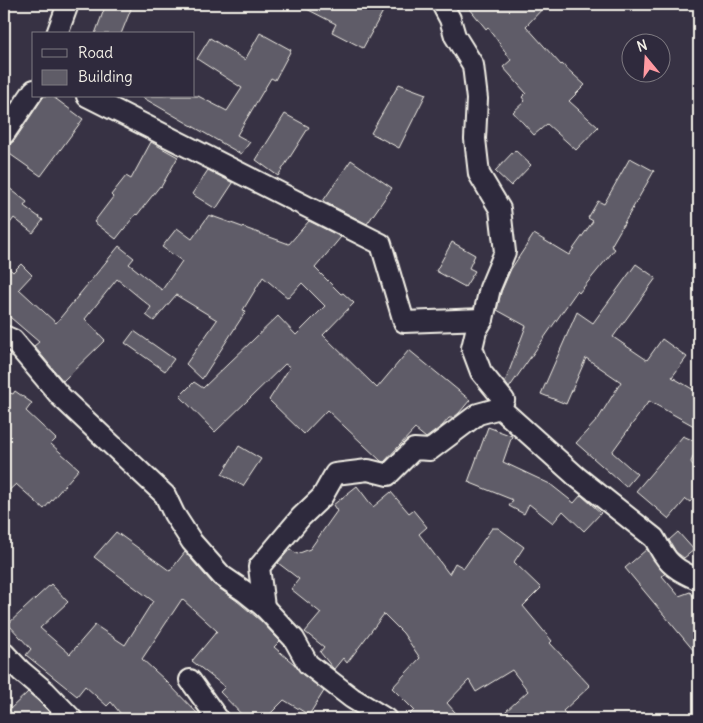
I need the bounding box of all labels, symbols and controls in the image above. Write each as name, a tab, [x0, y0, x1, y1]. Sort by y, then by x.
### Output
legend	[32, 32, 195, 98]
north arrow	[620, 32, 670, 82]
text: N	[635, 36, 649, 56]
text: Road	[78, 43, 113, 62]
text: Building	[78, 67, 133, 86]

